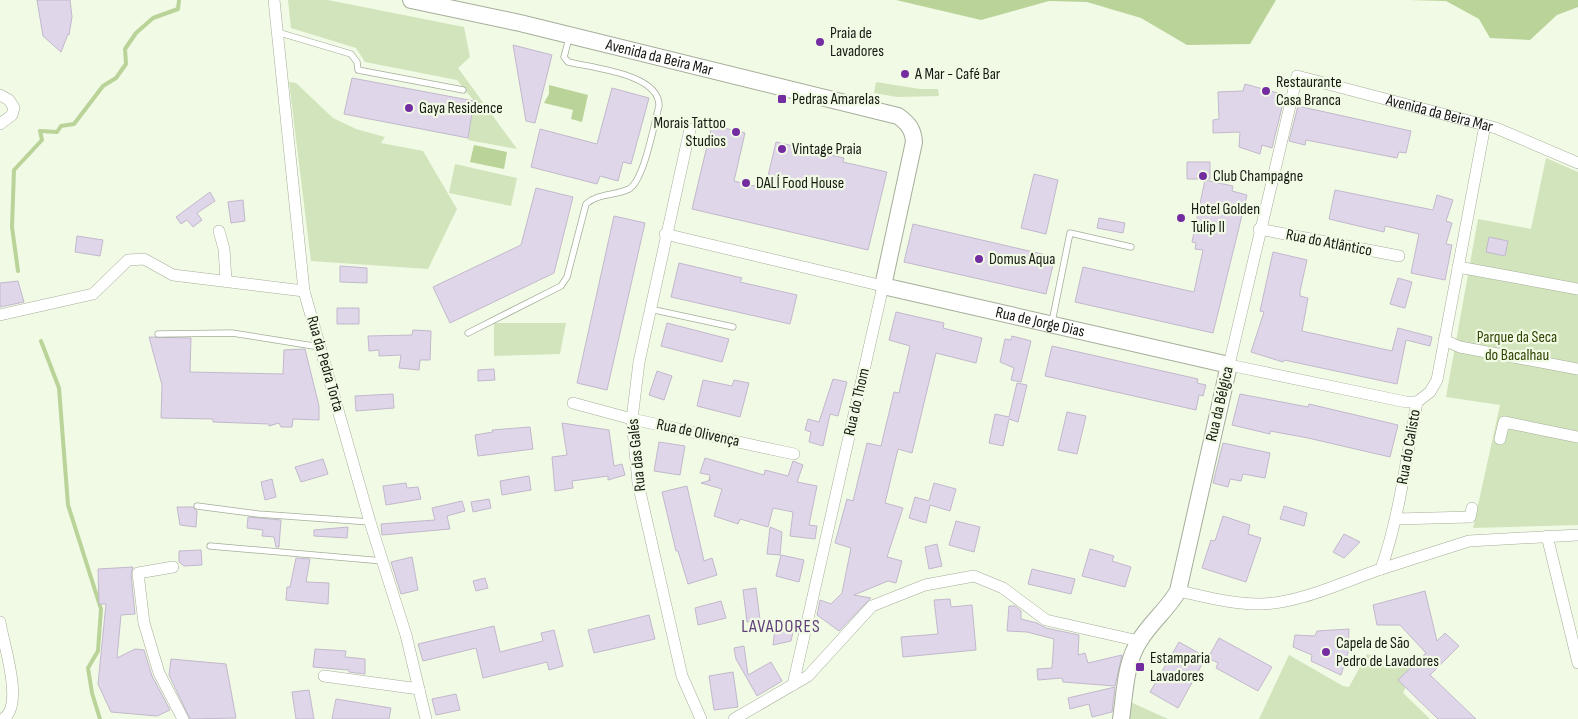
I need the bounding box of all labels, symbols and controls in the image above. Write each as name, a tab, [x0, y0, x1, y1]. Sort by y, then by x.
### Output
place label: Praia de Lavadores	[830, 24, 884, 61]
street label: Avenida da Beira Mar	[603, 35, 715, 80]
marker: Praia de Lavadores	[814, 36, 826, 48]
place label: A Mar - Café Bar	[914, 65, 1001, 84]
marker: A Mar - Café Bar	[899, 68, 911, 80]
place label: Restaurante Casa Branca	[1276, 73, 1342, 110]
marker: Restaurante Casa Branca	[1260, 85, 1272, 97]
place label: Pedras Amarelas	[792, 90, 880, 109]
street label: Avenida da Beira Mar	[1383, 90, 1495, 136]
marker: Pedras Amarelas	[776, 93, 788, 105]
place label: Gaya Residence	[419, 99, 503, 118]
marker: Gaya Residence	[403, 102, 415, 114]
place label: Morais Tattoo Studios	[654, 114, 726, 151]
marker: Morais Tattoo Studios	[730, 126, 742, 138]
place label: Vintage Praia	[792, 140, 862, 159]
marker: Vintage Praia	[776, 143, 788, 155]
place label: Club Champagne	[1213, 167, 1303, 186]
marker: Club Champagne	[1197, 170, 1209, 182]
place label: DALÍ Food House	[756, 174, 844, 193]
marker: DALÍ Food House	[740, 177, 752, 189]
place label: Hotel Golden Tulip II	[1191, 200, 1260, 237]
marker: Hotel Golden Tulip II	[1175, 212, 1187, 224]
street label: Rua do Atlântico	[1284, 225, 1374, 261]
place label: Domus Aqua	[989, 250, 1055, 269]
marker: Domus Aqua	[973, 253, 985, 265]
street label: Rua de Jorge Dias	[994, 303, 1087, 341]
street label: Rua da Pedra Torta	[302, 314, 348, 414]
park label: Parque da Seca do Bacalhau	[1477, 328, 1557, 365]
street label: Rua da Bélgica	[1202, 365, 1238, 443]
street label: Rua do Thom	[840, 366, 874, 438]
street label: Rua do Calisto	[1393, 408, 1425, 486]
street label: Rua de Olivença	[655, 415, 741, 451]
street label: Rua das Galés	[624, 417, 650, 492]
district label: LAVADORES	[741, 616, 821, 637]
place label: Capela de São Pedro de Lavadores	[1336, 634, 1439, 671]
marker: Capela de São Pedro de Lavadores	[1320, 646, 1332, 658]
place label: Estamparia Lavadores	[1150, 649, 1210, 686]
marker: Estamparia Lavadores	[1134, 661, 1146, 673]

